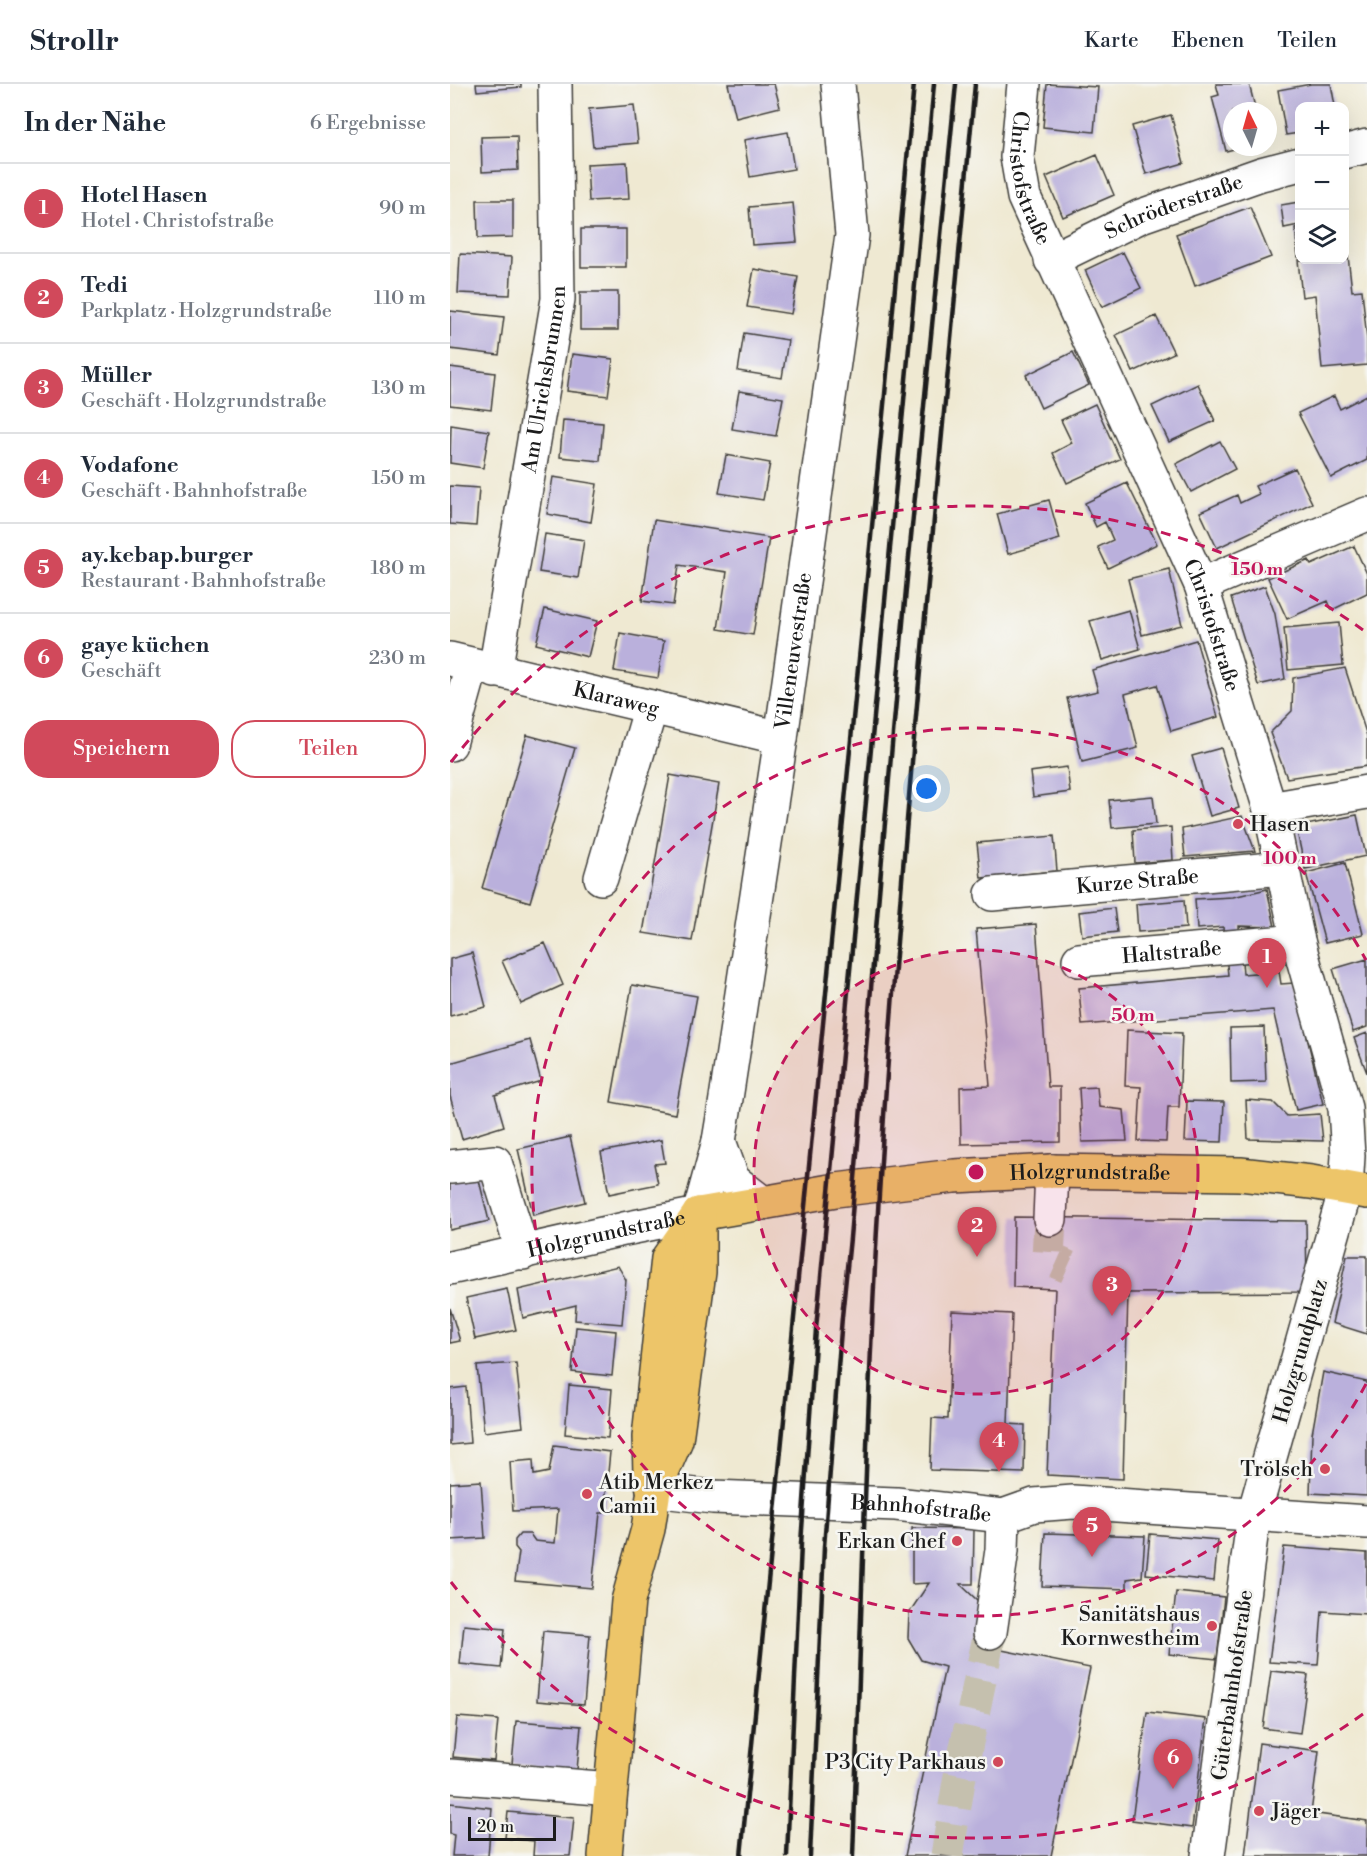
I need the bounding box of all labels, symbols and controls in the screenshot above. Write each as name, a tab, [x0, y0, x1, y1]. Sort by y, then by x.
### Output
text: Strollr	[30, 24, 119, 59]
text: Karte	[1084, 28, 1139, 54]
text: Ebenen	[1172, 28, 1244, 54]
text: Teilen	[1277, 28, 1337, 54]
north arrow	[1223, 102, 1277, 156]
map controls	[1295, 102, 1349, 264]
button: +	[1295, 102, 1349, 156]
text: In der Nähe	[24, 107, 166, 139]
street label: Christofstraße	[1003, 110, 1056, 249]
text: 6 Ergebnisse	[310, 111, 426, 136]
button: −	[1295, 156, 1349, 210]
street label: Schröderstraße	[1100, 169, 1247, 246]
text: Hotel Hasen	[81, 182, 207, 209]
text: 1	[39, 196, 48, 221]
text: 90 m	[379, 196, 426, 221]
text: Hotel · Christofstraße	[81, 209, 274, 234]
button: layers	[1295, 210, 1349, 264]
text: Tedi	[81, 272, 127, 299]
street label: Am Ulrichsbrunnen	[517, 285, 572, 476]
text: 2	[37, 286, 50, 311]
text: 110 m	[374, 286, 426, 311]
text: Parkplatz · Holzgrundstraße	[81, 299, 332, 324]
text: Müller	[81, 362, 152, 389]
text: 3	[37, 376, 50, 401]
text: 130 m	[371, 376, 426, 401]
text: Geschäft · Holzgrundstraße	[81, 389, 327, 414]
text: Vodafone	[81, 452, 178, 479]
text: 4	[37, 466, 50, 491]
text: 150 m	[371, 466, 426, 491]
text: Geschäft · Bahnhofstraße	[81, 479, 307, 504]
text: ay.kebap.burger	[81, 542, 253, 569]
street label: Christofstraße	[1177, 555, 1245, 695]
text: 5	[37, 556, 50, 581]
text: 180 m	[371, 556, 426, 581]
text: 150 m	[1231, 558, 1284, 581]
text: Restaurant · Bahnhofstraße	[81, 569, 326, 594]
street label: Villeneuvestraße	[770, 571, 818, 733]
text: gaye küchen	[81, 632, 209, 659]
text: 6	[37, 646, 50, 671]
text: 230 m	[369, 646, 426, 671]
text: Geschäft	[81, 659, 162, 684]
street label: Klaraweg	[571, 677, 662, 723]
button: Speichern	[24, 720, 219, 778]
button: Teilen	[231, 720, 426, 778]
your location	[912, 774, 941, 803]
place label: Hasen	[1250, 812, 1310, 838]
marker: Hasen	[1231, 817, 1245, 831]
text: 100 m	[1263, 847, 1317, 870]
street label: Kurze Straße	[1075, 864, 1200, 900]
street label: Haltstraße	[1121, 936, 1223, 970]
pin: 1	[1248, 938, 1286, 988]
text: 50 m	[1111, 1004, 1155, 1027]
street label: Holzgrundstraße	[1009, 1159, 1171, 1187]
centre of rings	[966, 1162, 986, 1182]
street label: Holzgrundstraße	[525, 1205, 688, 1264]
pin: 2	[958, 1208, 996, 1257]
pin: 3	[1092, 1266, 1132, 1316]
street label: Holzgrundplatz	[1268, 1276, 1334, 1426]
pin: 4	[980, 1422, 1018, 1472]
place label: Trölsch	[1240, 1457, 1313, 1483]
marker: Trölsch	[1318, 1462, 1332, 1476]
place label: Atib Merkez Camii	[598, 1470, 714, 1520]
marker: Atib Merkez Camii	[580, 1487, 594, 1501]
street label: Bahnhofstraße	[849, 1490, 993, 1529]
pin: 5	[1072, 1508, 1112, 1557]
place label: Erkan Chef	[837, 1529, 946, 1555]
marker: Erkan Chef	[950, 1534, 964, 1548]
street label: Güterbahnhofstraße	[1207, 1588, 1259, 1782]
place label: Sanitätshaus Kornwestheim	[1061, 1602, 1200, 1652]
marker: Sanitätshaus Kornwestheim	[1205, 1619, 1219, 1633]
pin: 6	[1154, 1740, 1192, 1789]
place label: P3 City Parkhaus	[825, 1750, 986, 1776]
marker: P3 City Parkhaus	[991, 1755, 1005, 1769]
place label: Jäger	[1270, 1799, 1321, 1825]
marker: Jäger	[1252, 1804, 1266, 1818]
scale bar	[468, 1814, 556, 1842]
text: 20 m	[477, 1817, 514, 1837]

